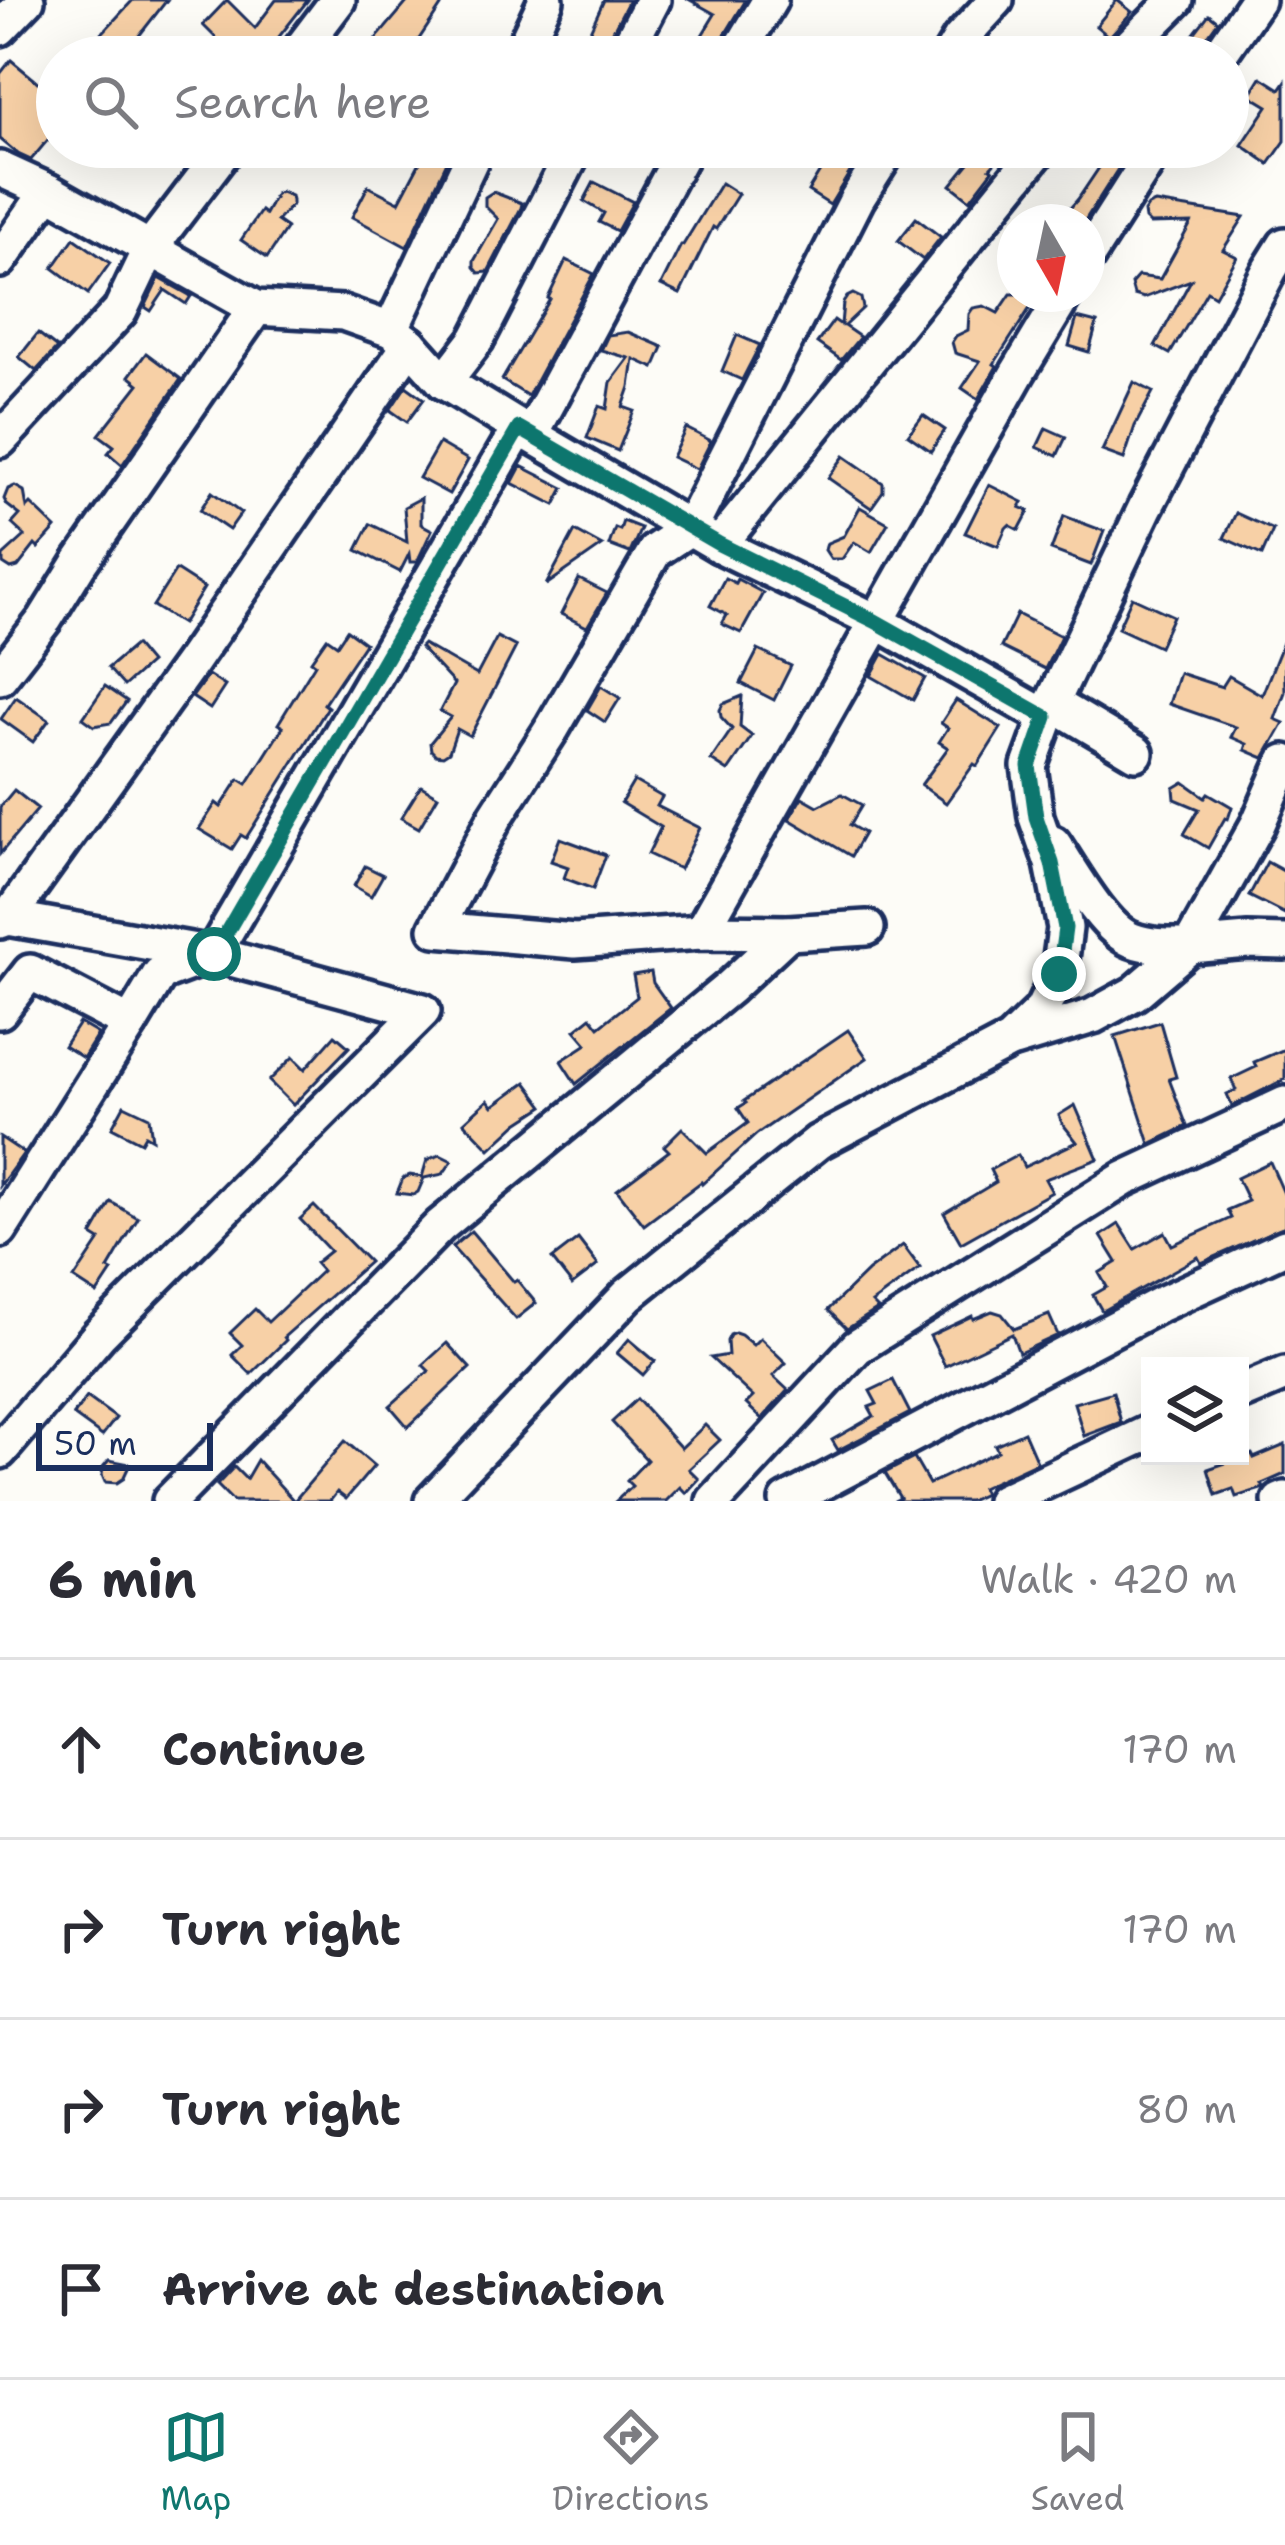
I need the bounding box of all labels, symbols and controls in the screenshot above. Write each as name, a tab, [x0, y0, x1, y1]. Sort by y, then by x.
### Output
search box	[36, 36, 1249, 168]
icon: search	[78, 69, 144, 135]
text: Search here	[174, 72, 431, 132]
north arrow	[997, 204, 1105, 312]
route start	[187, 927, 241, 981]
route end	[1032, 947, 1086, 1001]
map controls	[1141, 1357, 1249, 1465]
button: layers	[1141, 1357, 1249, 1465]
scale bar	[36, 1417, 213, 1470]
text: 50 m	[54, 1421, 137, 1466]
text: 6 min	[48, 1545, 197, 1613]
text: Walk · 420 m	[980, 1553, 1237, 1605]
icon: ahead	[48, 1716, 114, 1782]
text: Continue	[162, 1719, 366, 1779]
text: 170 m	[1122, 1723, 1237, 1775]
icon: right	[48, 1896, 114, 1962]
text: Turn right	[162, 1899, 401, 1959]
text: 170 m	[1122, 1903, 1237, 1955]
icon: right	[48, 2076, 114, 2142]
text: Turn right	[162, 2079, 401, 2139]
text: 80 m	[1136, 2083, 1237, 2135]
icon: arrive	[48, 2256, 114, 2322]
text: Arrive at destination	[162, 2259, 665, 2319]
tab: Map	[161, 2404, 231, 2521]
tab: Directions	[552, 2404, 710, 2521]
tab: Saved	[1031, 2404, 1124, 2521]

